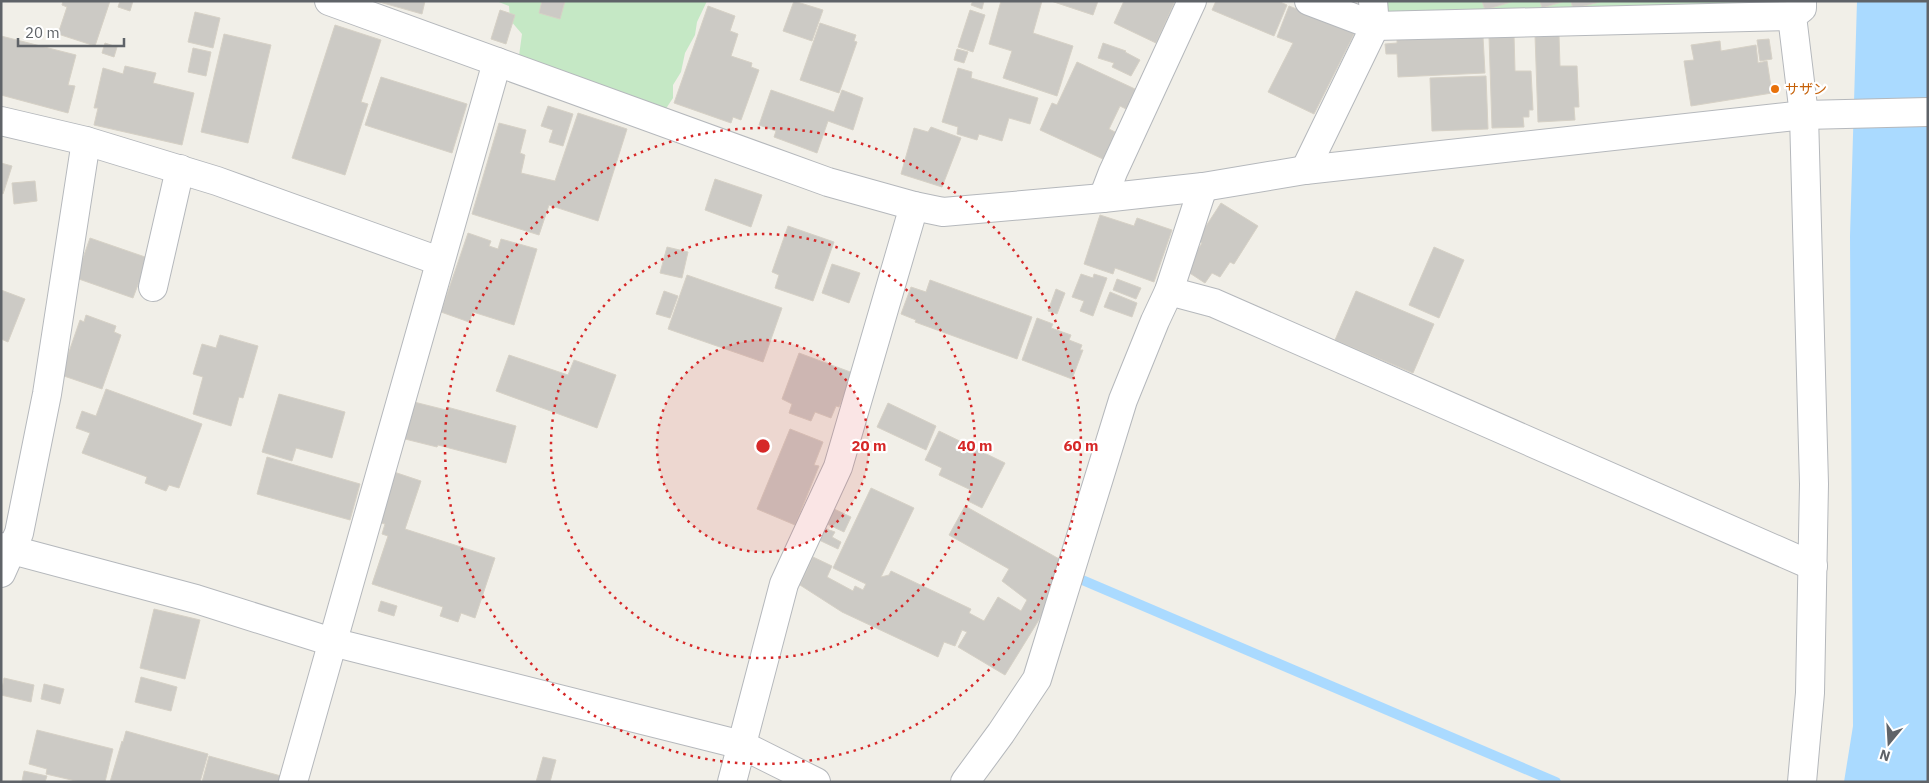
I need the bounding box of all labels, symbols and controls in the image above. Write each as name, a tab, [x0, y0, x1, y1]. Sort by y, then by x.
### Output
scale bar	[18, 15, 124, 47]
text: 20 m	[25, 23, 60, 42]
place label: サザン	[1785, 80, 1827, 98]
marker: サザン	[1769, 83, 1781, 95]
text: 20 m	[852, 436, 886, 455]
text: 40 m	[958, 436, 992, 455]
text: 60 m	[1064, 436, 1098, 455]
centre of rings	[754, 437, 772, 455]
north arrow	[1864, 718, 1914, 768]
text: N	[1877, 745, 1893, 765]

